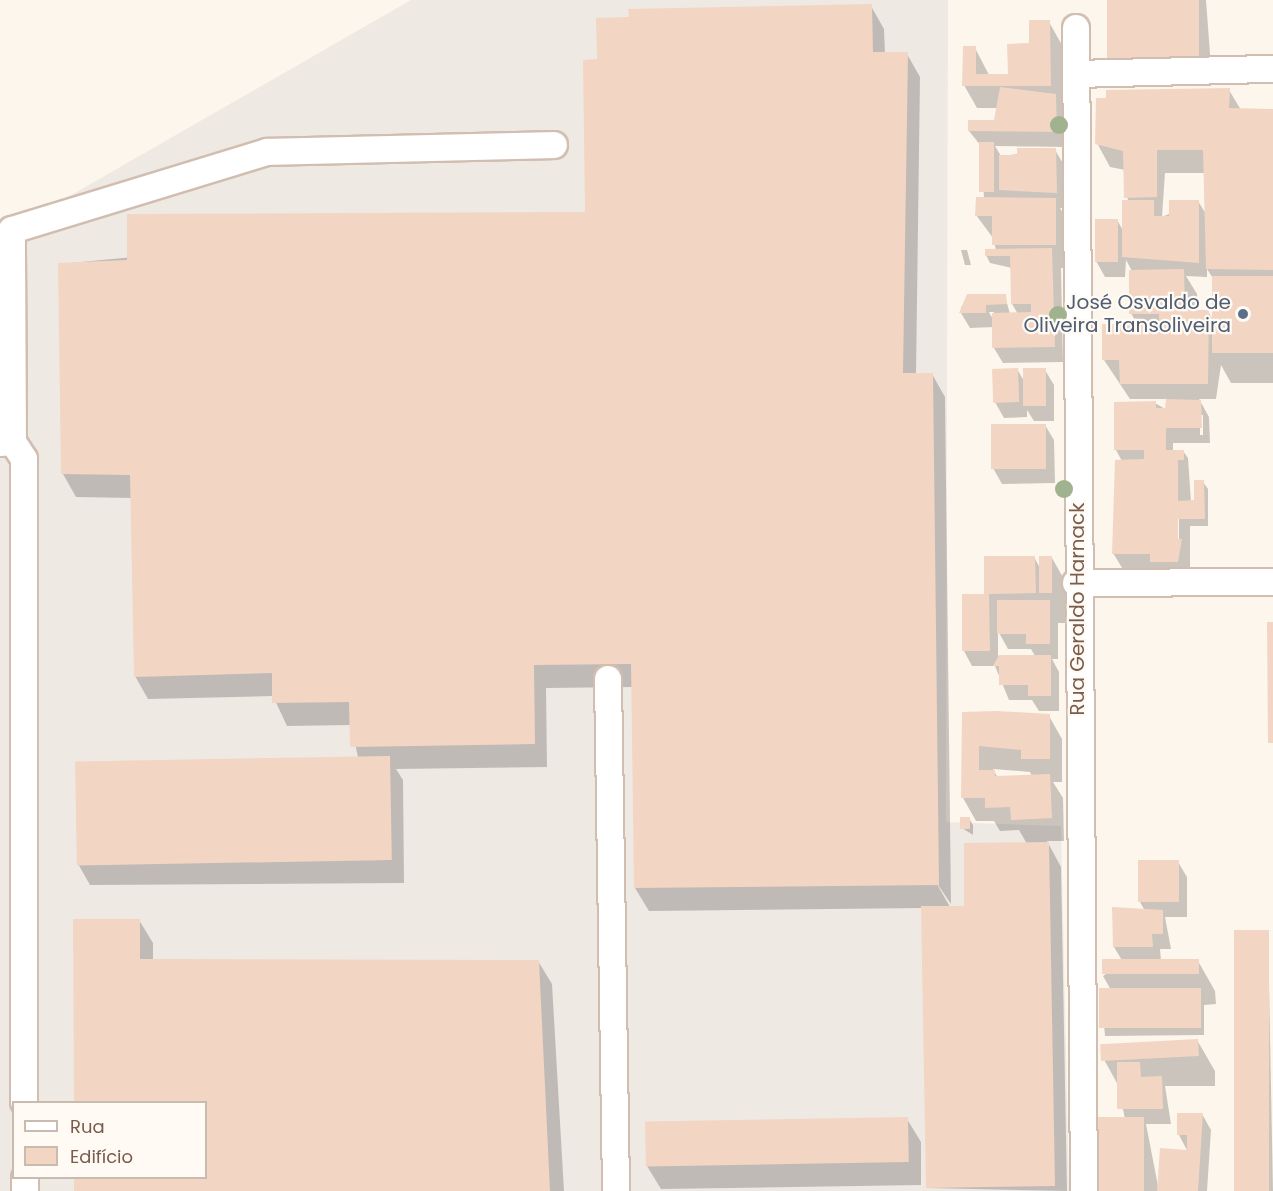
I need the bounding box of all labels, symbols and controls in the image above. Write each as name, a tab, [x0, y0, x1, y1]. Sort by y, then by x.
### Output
place label: José Osvaldo de Oliveira Transoliveira	[1023, 290, 1231, 337]
marker: José Osvaldo de Oliveira Transoliveira	[1236, 307, 1250, 321]
street label: Rua Geraldo Harnack	[1065, 503, 1089, 715]
legend	[12, 1101, 207, 1179]
text: Rua	[70, 1114, 105, 1139]
text: Edifício	[70, 1144, 133, 1169]

